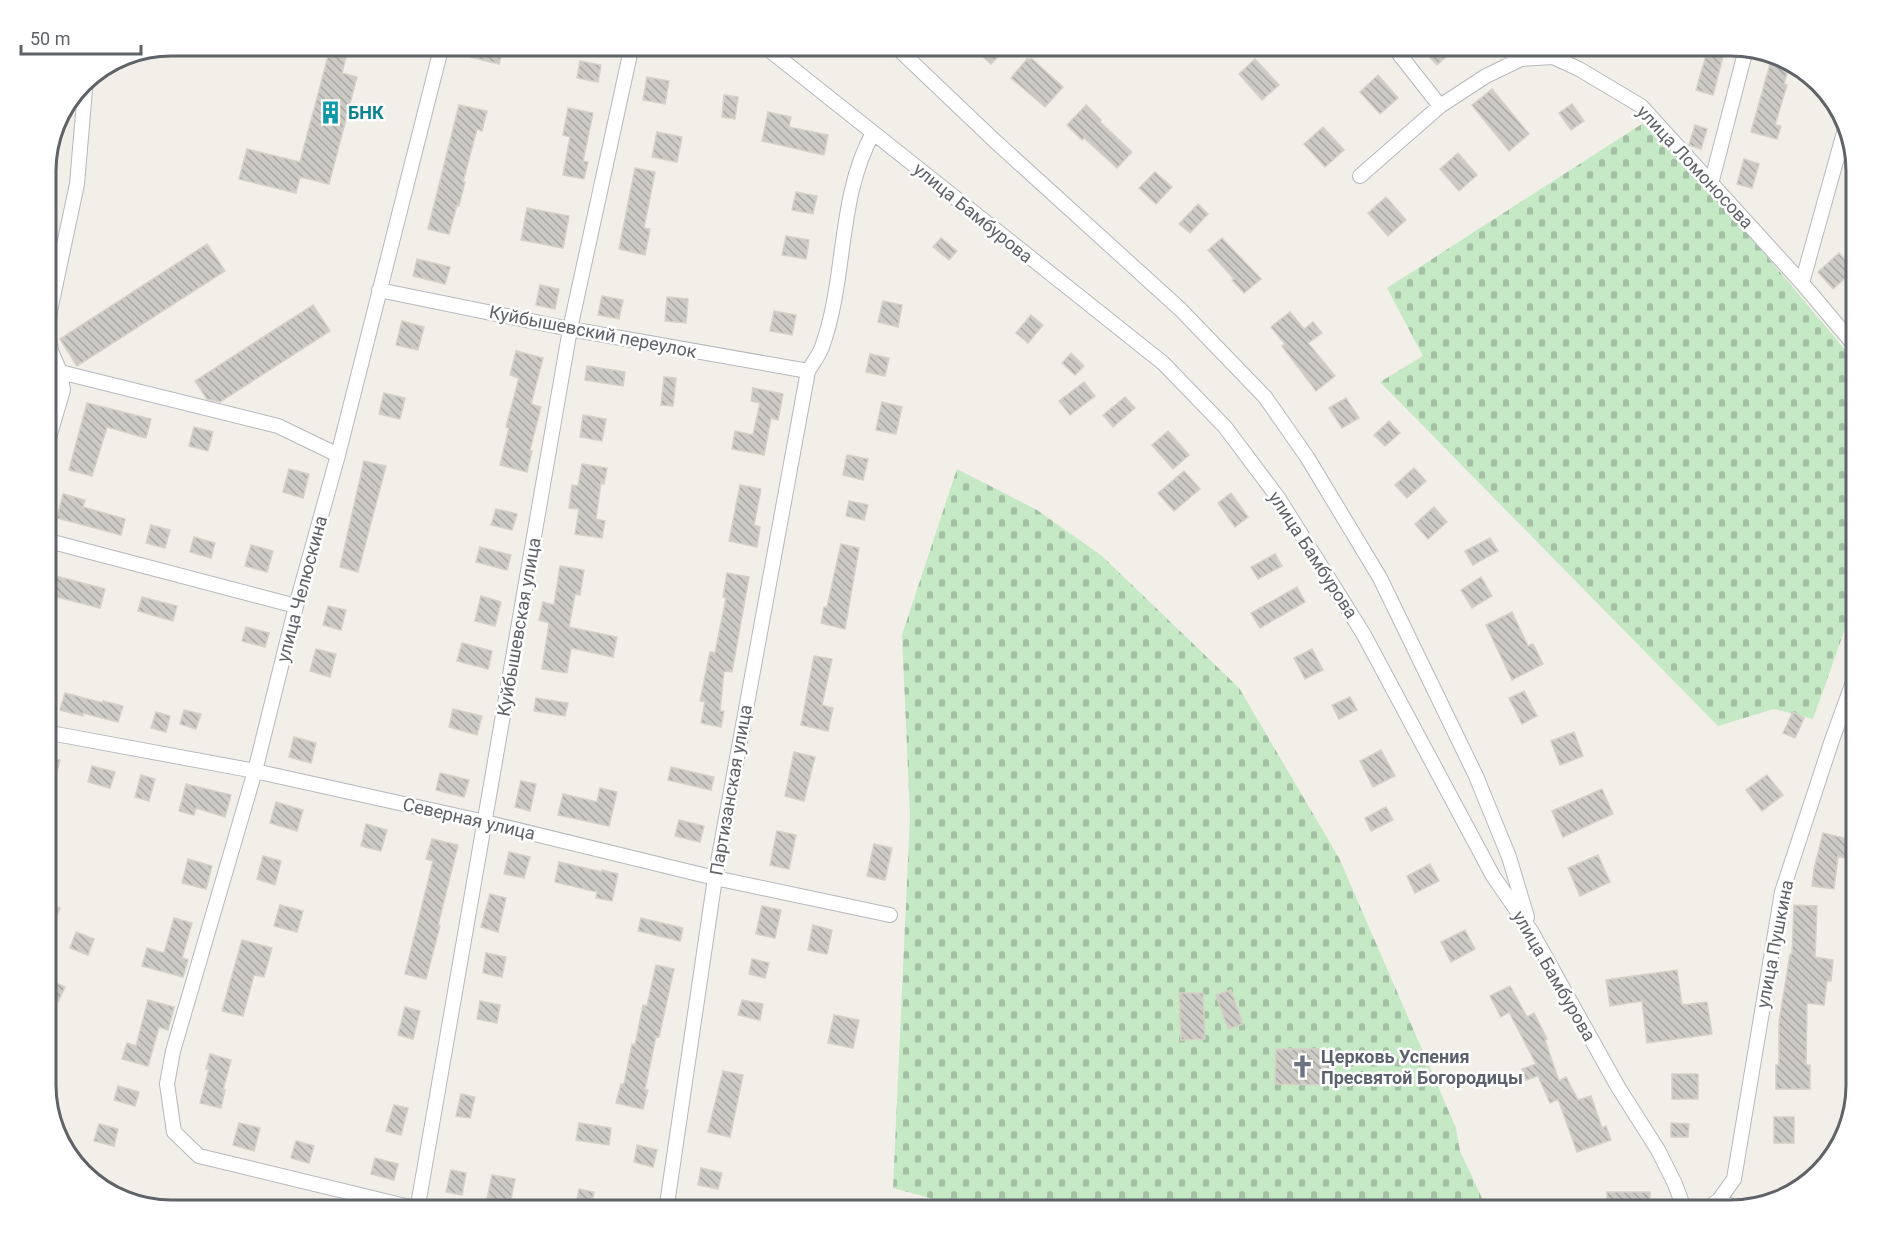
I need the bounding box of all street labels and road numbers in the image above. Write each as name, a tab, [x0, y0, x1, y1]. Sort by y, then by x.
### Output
street label: улица Ломоносова	[1633, 101, 1758, 233]
street label: улица Бамбурова	[909, 158, 1037, 267]
street label: Куйбышевский переулок	[488, 301, 699, 362]
street label: улица Бамбурова	[1265, 487, 1362, 622]
street label: улица Челюскина	[272, 513, 331, 664]
street label: Куйбышевская улица	[492, 536, 545, 718]
street label: Партизанская улица	[705, 703, 756, 877]
street label: Северная улица	[401, 793, 537, 844]
street label: улица Пушкина	[1752, 878, 1797, 1010]
street label: улица Бамбурова	[1509, 907, 1600, 1045]

